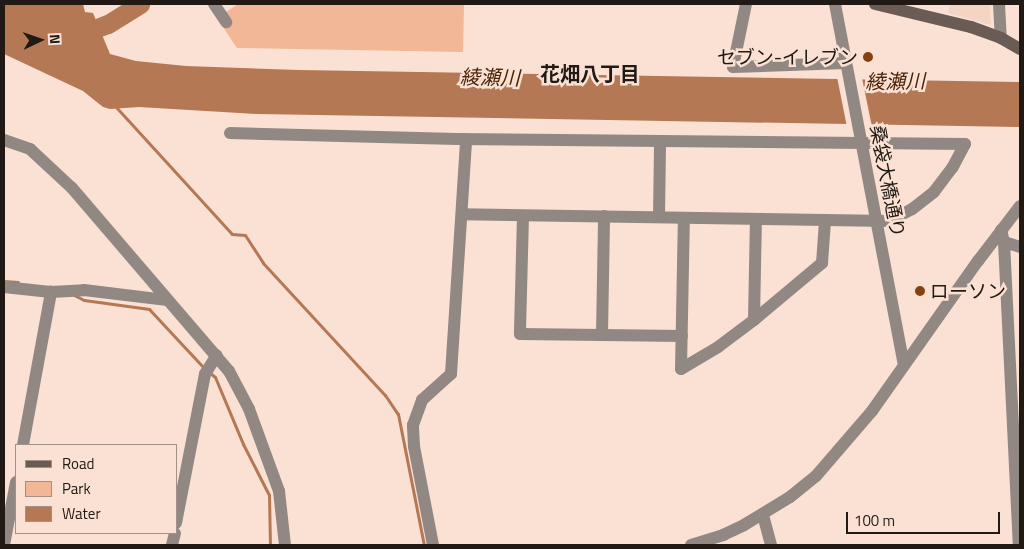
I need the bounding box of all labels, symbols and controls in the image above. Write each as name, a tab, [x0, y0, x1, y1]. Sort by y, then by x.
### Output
north arrow	[15, 15, 65, 65]
text: N	[45, 34, 66, 45]
place label: セブン-イレブン	[717, 46, 858, 68]
marker: セブン-イレブン	[862, 51, 874, 63]
district label: 花畑八丁目	[540, 61, 640, 85]
water label: 綾瀬川	[460, 64, 520, 90]
water label: 綾瀬川	[865, 68, 925, 94]
street label: 桑袋大橋通り	[866, 123, 910, 239]
place label: ローソン	[930, 280, 1006, 302]
marker: ローソン	[914, 285, 926, 297]
legend	[15, 444, 178, 534]
text: Road	[62, 452, 94, 475]
text: Park	[62, 477, 91, 500]
text: Water	[62, 502, 101, 525]
scale bar	[849, 502, 1003, 534]
text: 100 m	[854, 509, 895, 532]

